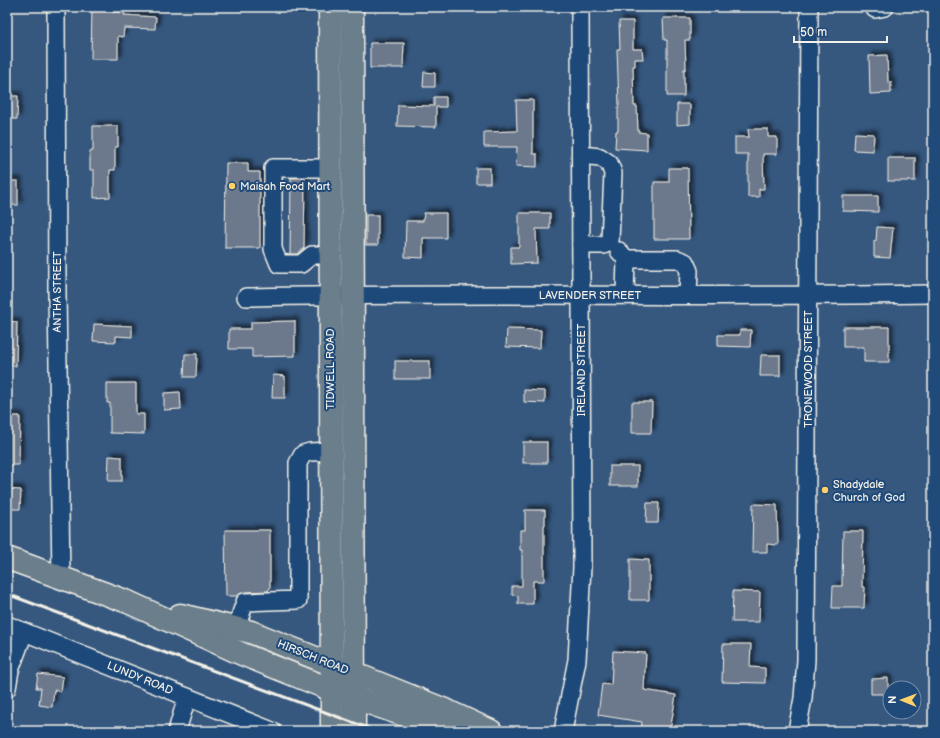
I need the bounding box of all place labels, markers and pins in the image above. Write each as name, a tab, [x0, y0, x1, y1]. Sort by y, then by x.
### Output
place label: Maisah Food Mart	[240, 180, 331, 193]
marker: Maisah Food Mart	[227, 181, 237, 191]
place label: Shadydale Church of God	[833, 478, 905, 504]
marker: Shadydale Church of God	[820, 485, 830, 495]

